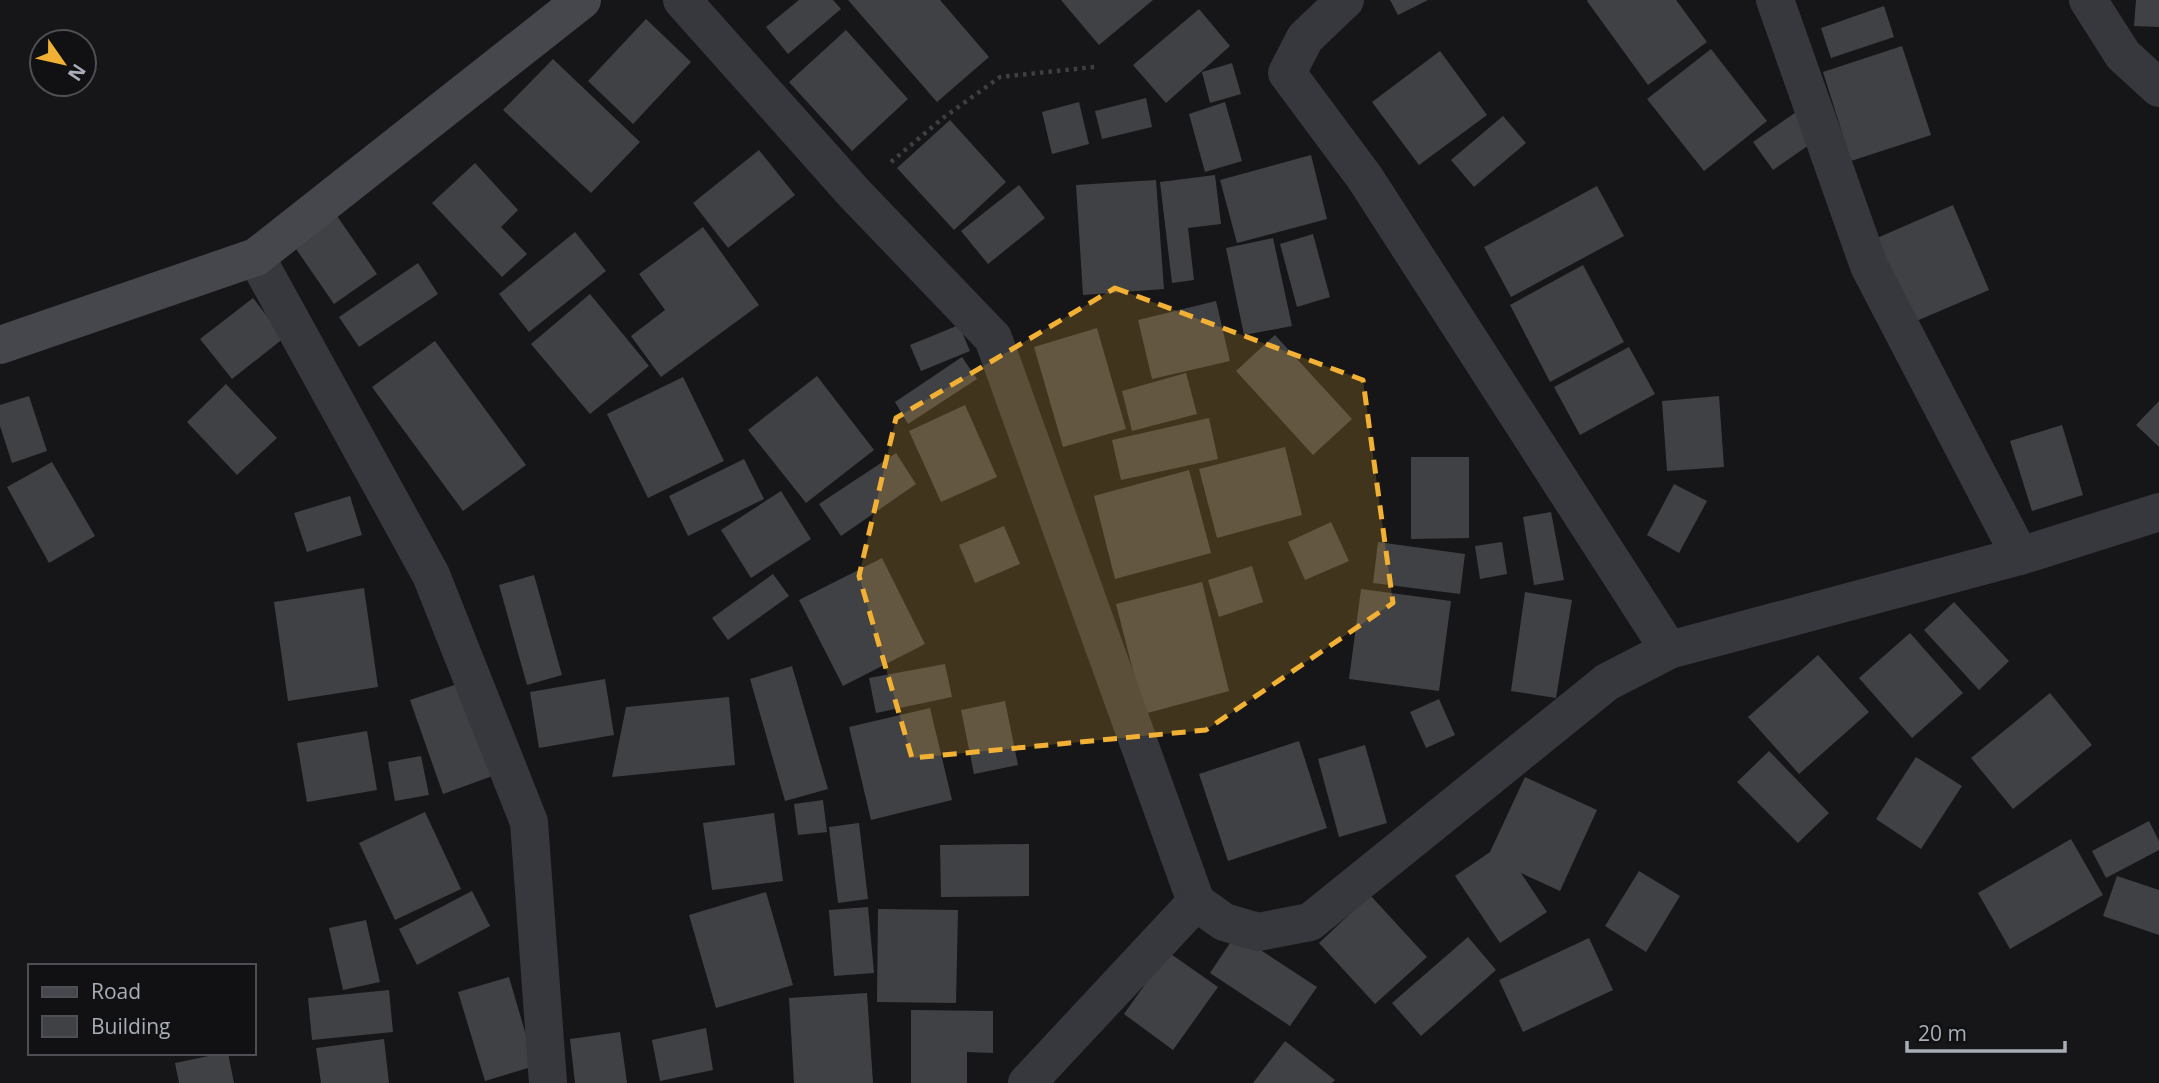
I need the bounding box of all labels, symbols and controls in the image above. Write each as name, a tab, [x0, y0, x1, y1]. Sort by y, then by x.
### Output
north arrow	[28, 28, 98, 98]
text: N	[62, 59, 92, 86]
legend	[28, 964, 256, 1055]
text: Road	[91, 977, 141, 1005]
scale bar	[1907, 1010, 2064, 1054]
text: Building	[91, 1012, 170, 1040]
text: 20 m	[1918, 1019, 1967, 1047]

